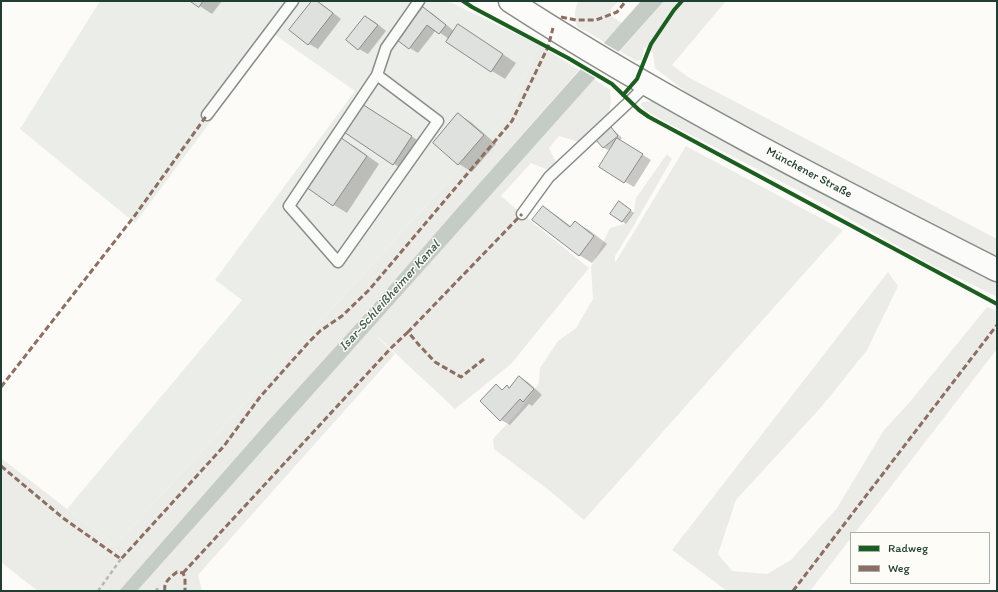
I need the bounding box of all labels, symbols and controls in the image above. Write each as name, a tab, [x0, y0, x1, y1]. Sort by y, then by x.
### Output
street label: Münchener Straße	[764, 144, 854, 202]
water label: Isar-Schleißheimer Kanal	[336, 238, 444, 354]
legend	[850, 532, 990, 584]
text: Radweg	[888, 541, 928, 555]
text: Weg	[888, 561, 910, 575]

